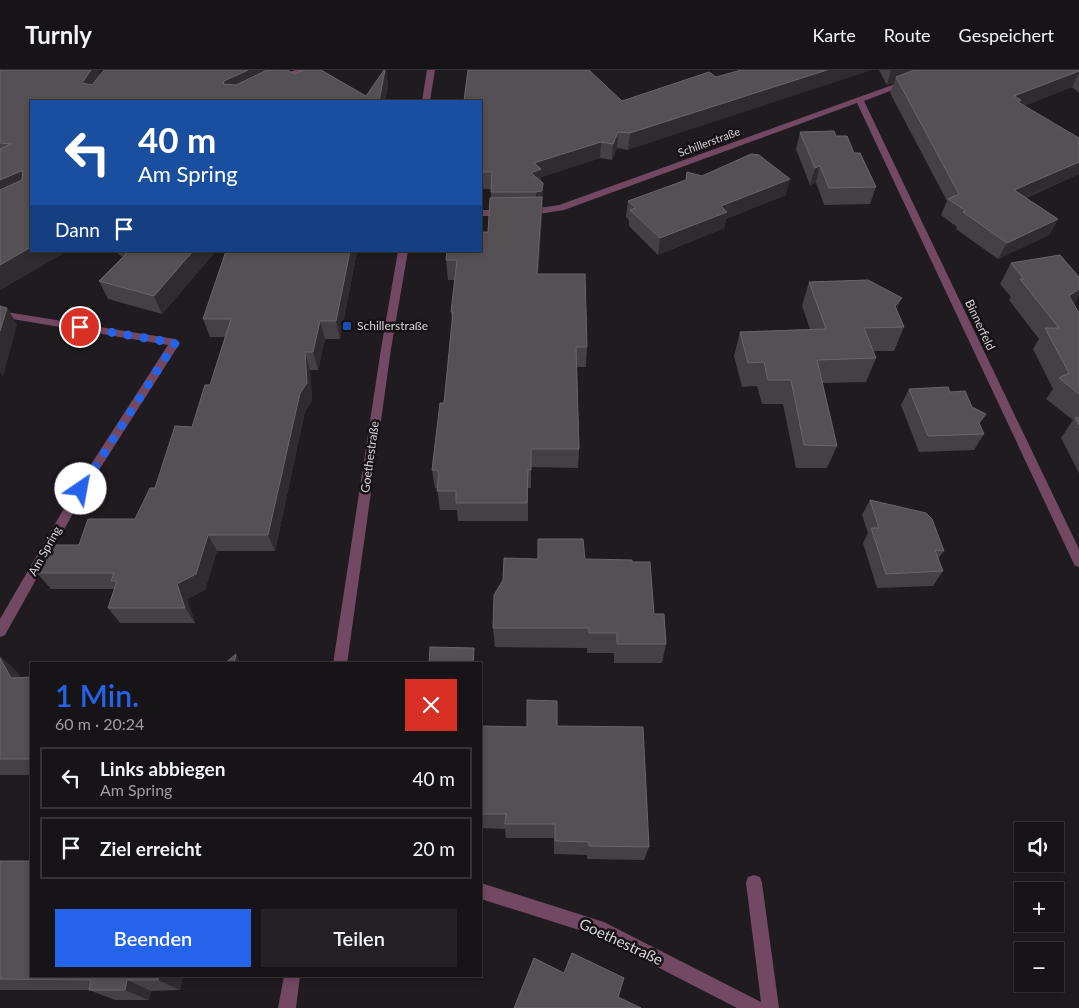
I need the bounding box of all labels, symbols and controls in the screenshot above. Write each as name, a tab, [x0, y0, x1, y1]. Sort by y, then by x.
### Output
text: Turnly	[25, 20, 92, 49]
text: Karte	[812, 24, 856, 46]
text: Route	[884, 24, 931, 46]
text: Gespeichert	[959, 24, 1054, 46]
text: 40 m	[138, 118, 216, 160]
icon: left	[55, 120, 120, 185]
street label: Schillerstraße	[676, 124, 742, 159]
text: Am Spring	[138, 160, 238, 187]
icon: arrive	[110, 215, 138, 243]
text: Dann	[55, 218, 100, 241]
street label: Binnerfeld	[962, 297, 999, 353]
pin	[59, 306, 101, 348]
icon: arrive	[66, 313, 94, 341]
place label: Schillerstraße	[357, 318, 428, 333]
marker: Schillerstraße	[341, 320, 353, 332]
street label: Goethestraße	[357, 420, 382, 494]
position arrow	[54, 462, 106, 514]
street label: Am Spring	[25, 523, 64, 578]
text: 1 Min.	[55, 677, 139, 713]
button: close	[405, 679, 457, 731]
text: 60 m · 20:24	[55, 714, 144, 733]
text: Links abbiegen	[100, 757, 225, 780]
icon: left	[57, 764, 85, 792]
text: 40 m	[412, 767, 455, 790]
text: Am Spring	[100, 780, 172, 799]
map controls	[1014, 822, 1064, 992]
button: sound	[1014, 822, 1064, 872]
icon: arrive	[57, 834, 85, 862]
text: Ziel erreicht	[100, 837, 202, 860]
text: 20 m	[412, 837, 455, 860]
button: +	[1014, 882, 1064, 932]
button: Beenden	[55, 909, 251, 967]
button: Teilen	[261, 909, 457, 967]
street label: Goethestraße	[577, 914, 666, 968]
button: −	[1014, 942, 1064, 992]

